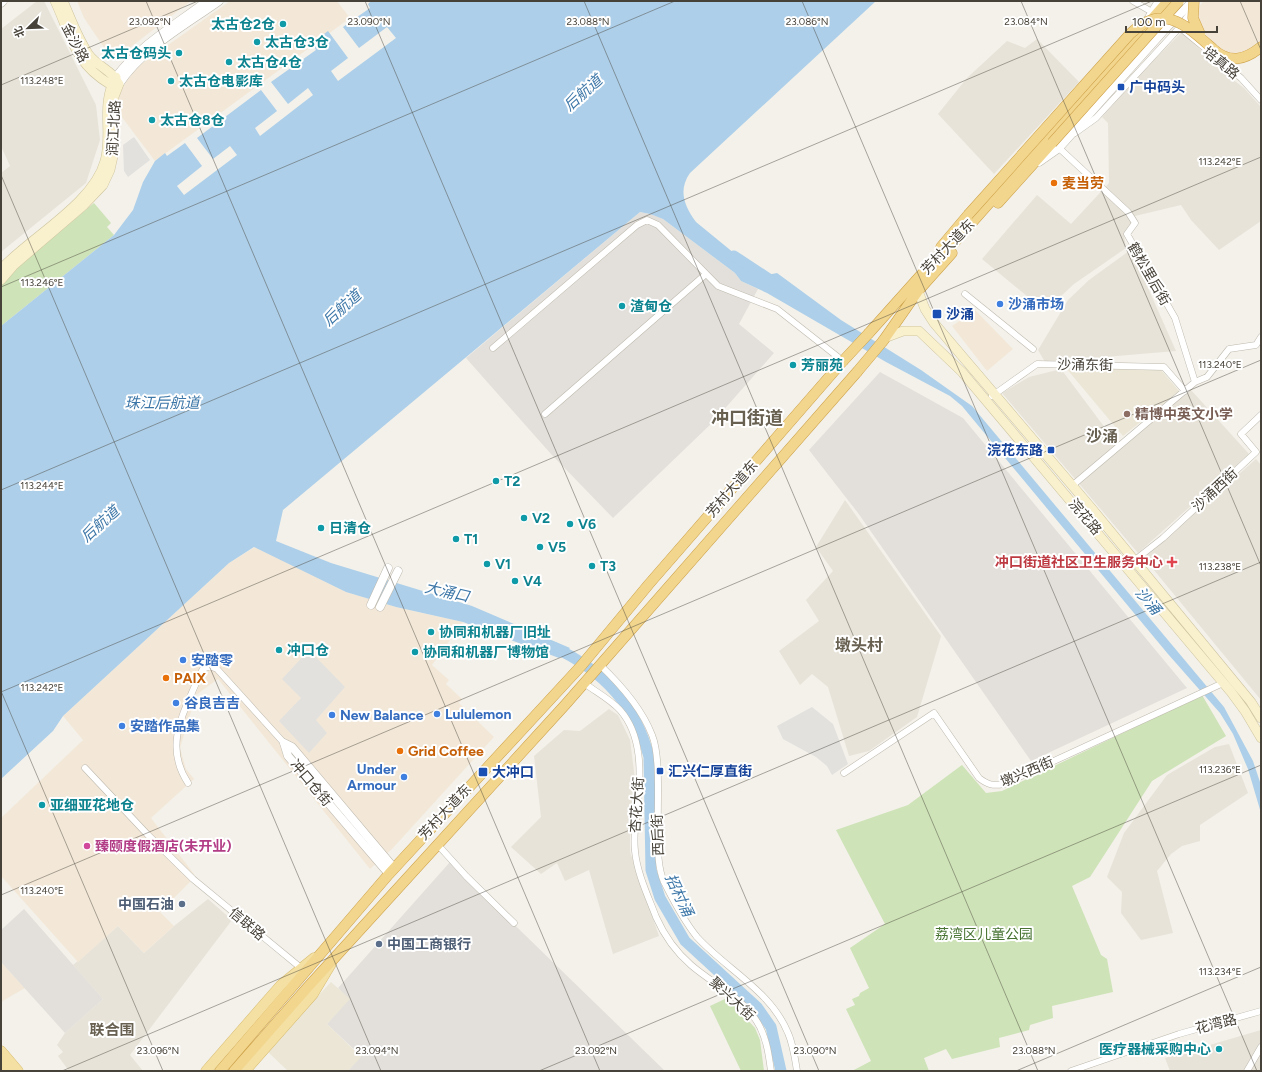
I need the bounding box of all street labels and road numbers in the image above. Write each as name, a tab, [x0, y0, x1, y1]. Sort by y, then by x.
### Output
street label: 金沙路	[58, 20, 92, 66]
street label: 培真路	[1199, 43, 1243, 83]
street label: 润江北路	[104, 100, 124, 156]
street label: 芳村大道东	[918, 216, 978, 278]
street label: 鹤松里后街	[1124, 239, 1174, 309]
street label: 沙涌东街	[1057, 356, 1113, 374]
street label: 芳村大道东	[703, 457, 761, 521]
street label: 沙涌西街	[1189, 465, 1241, 515]
street label: 浣花路	[1065, 495, 1105, 539]
street label: 墩兴西街	[998, 753, 1056, 791]
street label: 冲口仓街	[286, 756, 336, 810]
street label: 杏花大街	[627, 776, 647, 834]
street label: 芳村大道东	[415, 781, 475, 843]
street label: 西后街	[649, 814, 667, 856]
street label: 信联路	[225, 904, 269, 944]
street label: 聚兴大街	[706, 974, 758, 1024]
street label: 花湾路	[1194, 1011, 1238, 1037]

